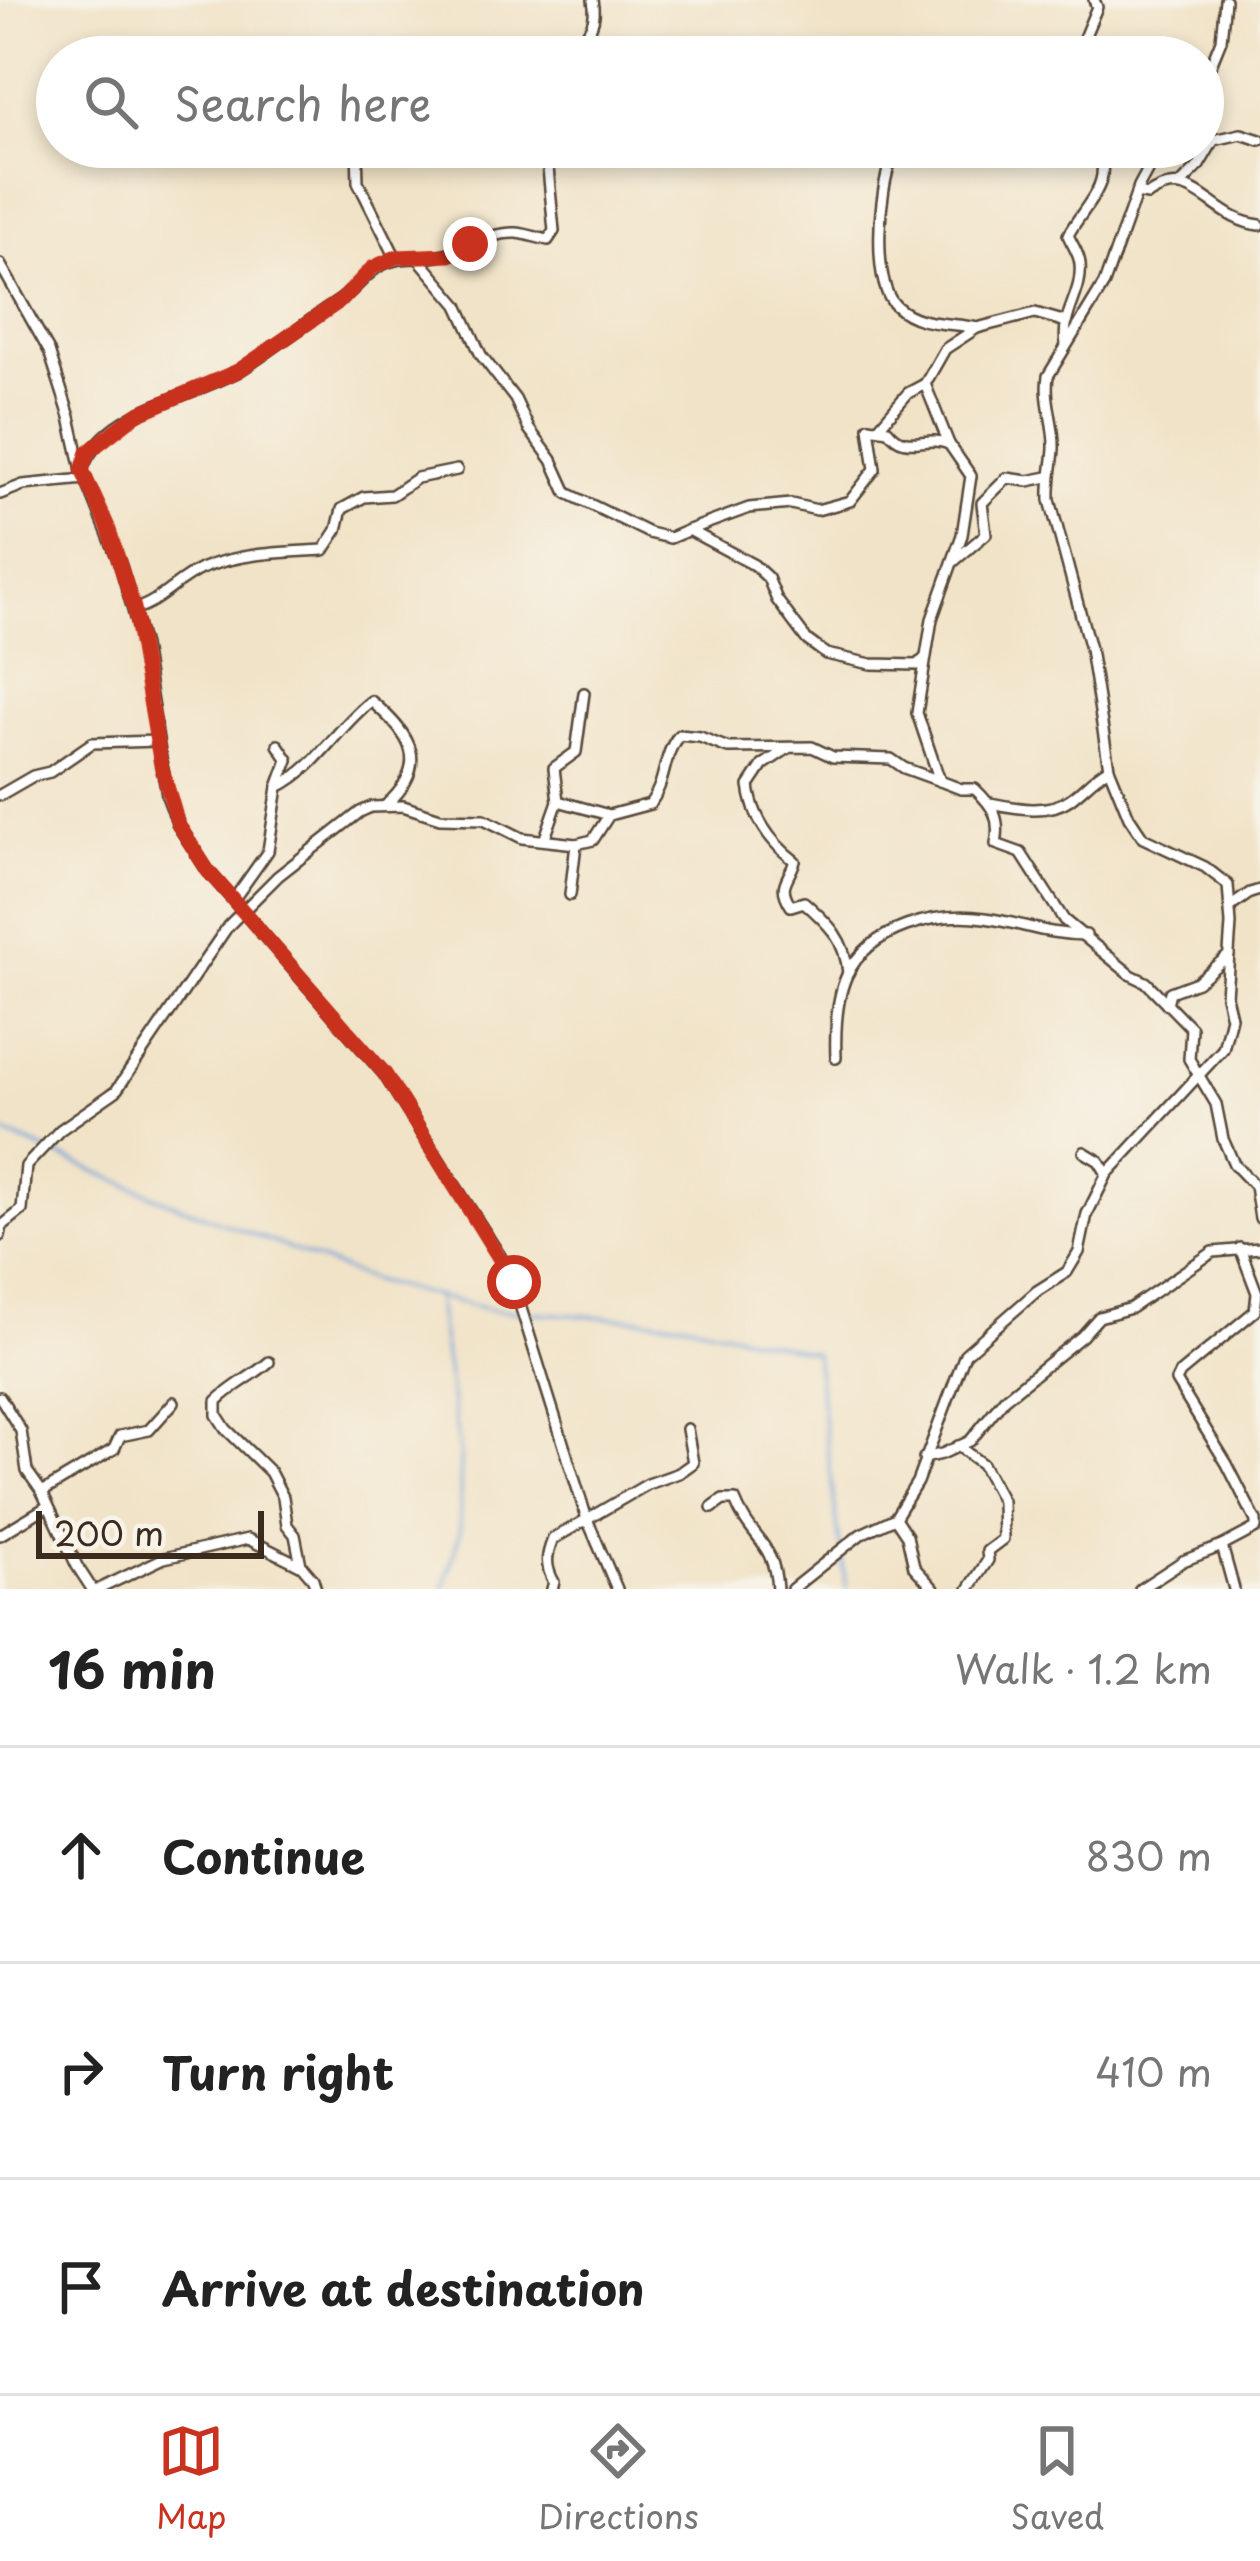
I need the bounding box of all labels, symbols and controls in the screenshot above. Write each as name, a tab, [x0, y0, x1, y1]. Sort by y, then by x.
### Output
search box	[36, 36, 1224, 168]
text: Search here	[174, 68, 431, 136]
icon: search	[78, 69, 144, 135]
route end	[443, 217, 497, 271]
route start	[487, 1255, 541, 1309]
scale bar	[36, 1505, 264, 1558]
text: 200 m	[54, 1507, 164, 1557]
text: 16 min	[48, 1629, 216, 1706]
text: Walk · 1.2 km	[955, 1638, 1212, 1697]
text: Continue	[162, 1821, 365, 1889]
icon: ahead	[48, 1822, 114, 1888]
text: 830 m	[1086, 1825, 1212, 1884]
text: Turn right	[162, 2037, 394, 2105]
icon: right	[48, 2038, 114, 2104]
text: 410 m	[1095, 2041, 1212, 2100]
text: Arrive at destination	[162, 2253, 645, 2321]
icon: arrive	[48, 2254, 114, 2320]
tab: Map	[156, 2418, 226, 2540]
tab: Directions	[538, 2418, 699, 2540]
tab: Saved	[1010, 2418, 1104, 2540]

